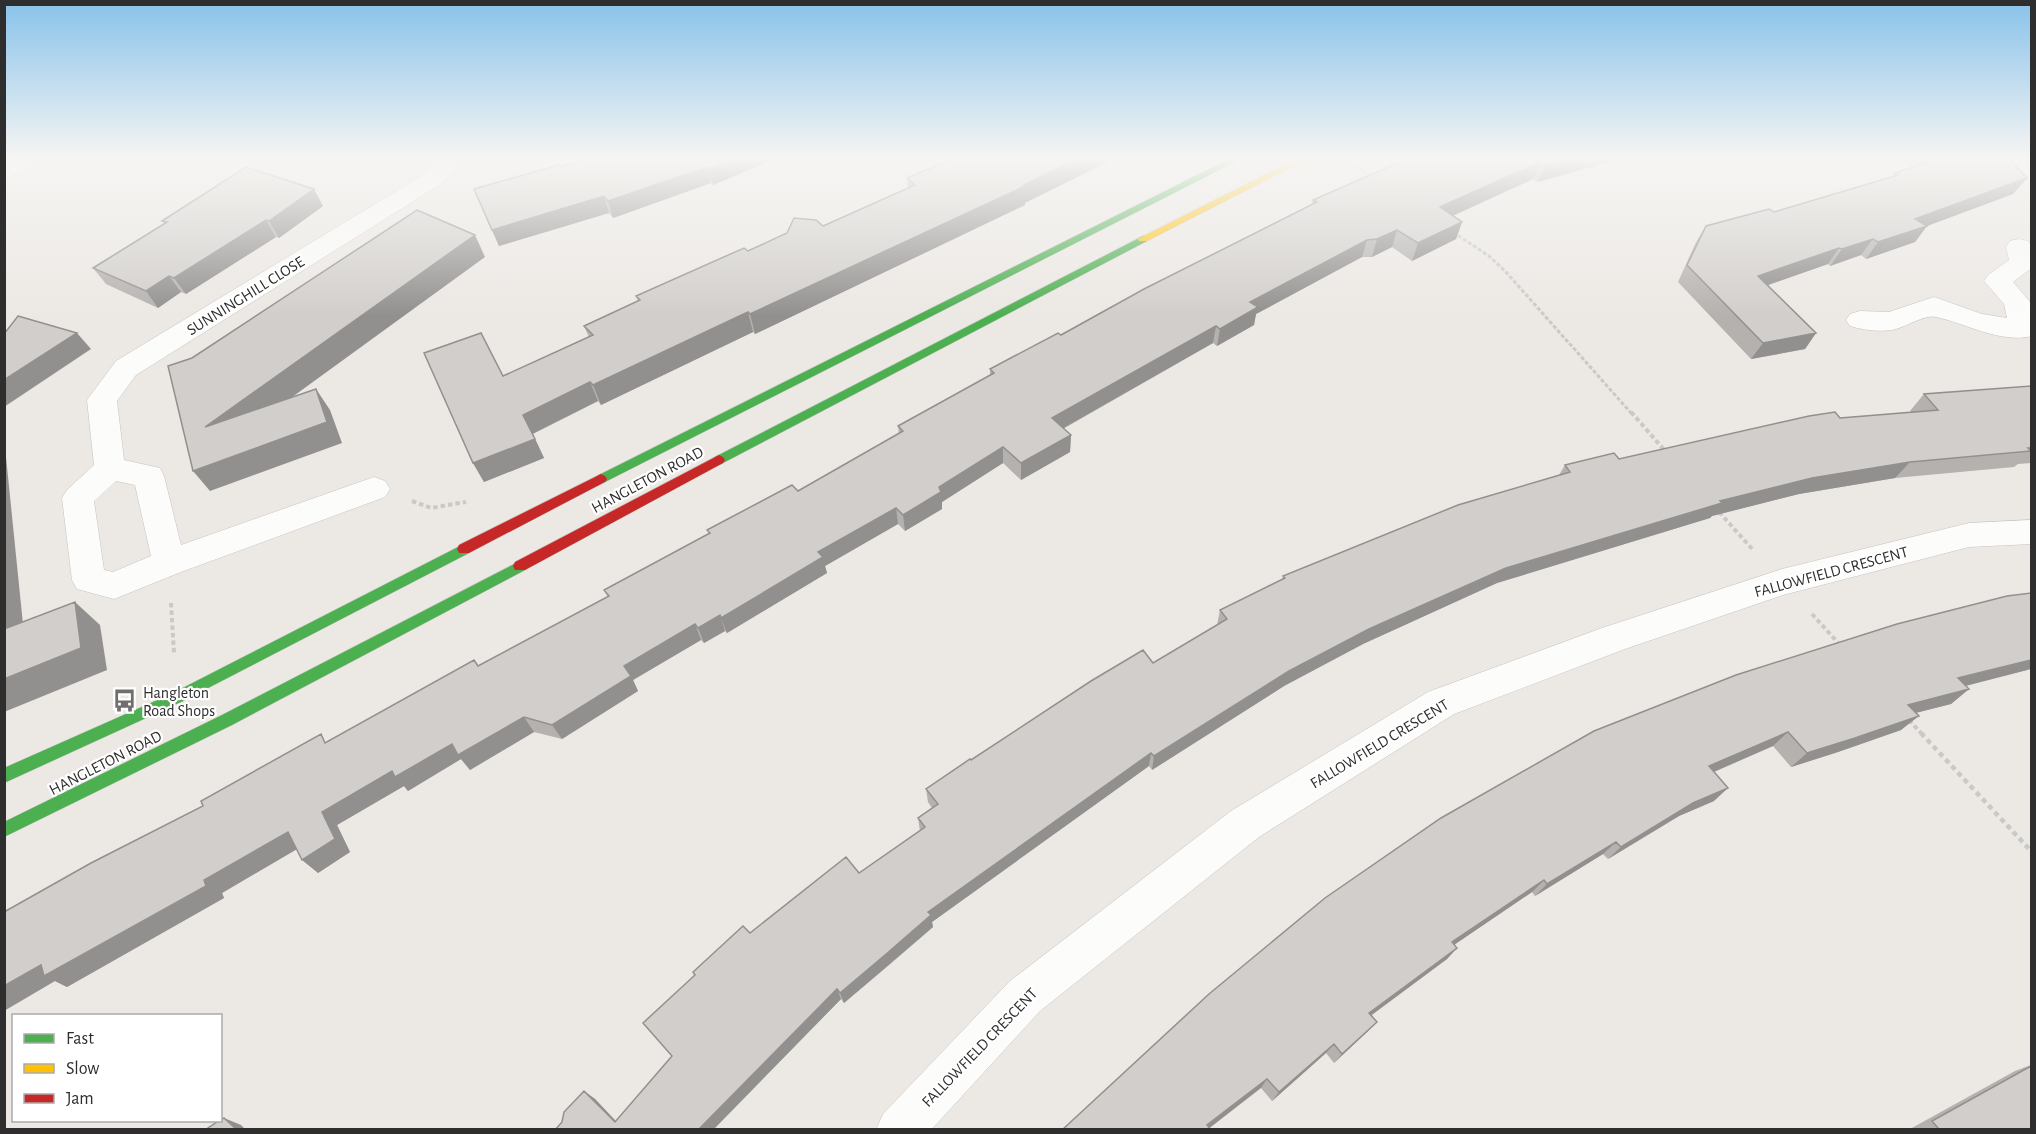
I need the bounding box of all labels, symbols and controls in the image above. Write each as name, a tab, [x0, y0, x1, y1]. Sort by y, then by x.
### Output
street label: SUNNINGHILL CLOSE	[184, 253, 307, 338]
street label: HANGLETON ROAD	[589, 444, 706, 516]
street label: FALLOWFIELD CRESCENT	[1753, 544, 1910, 600]
place label: Hangleton Road Shops	[143, 685, 215, 719]
bus stop icon: Hangleton Road Shops	[112, 688, 138, 714]
street label: FALLOWFIELD CRESCENT	[1308, 696, 1452, 791]
street label: HANGLETON ROAD	[47, 728, 164, 798]
street label: FALLOWFIELD CRESCENT	[919, 985, 1041, 1110]
legend	[12, 1014, 222, 1122]
text: Fast	[66, 1030, 94, 1048]
text: Slow	[66, 1060, 99, 1078]
text: Jam	[66, 1090, 94, 1108]

